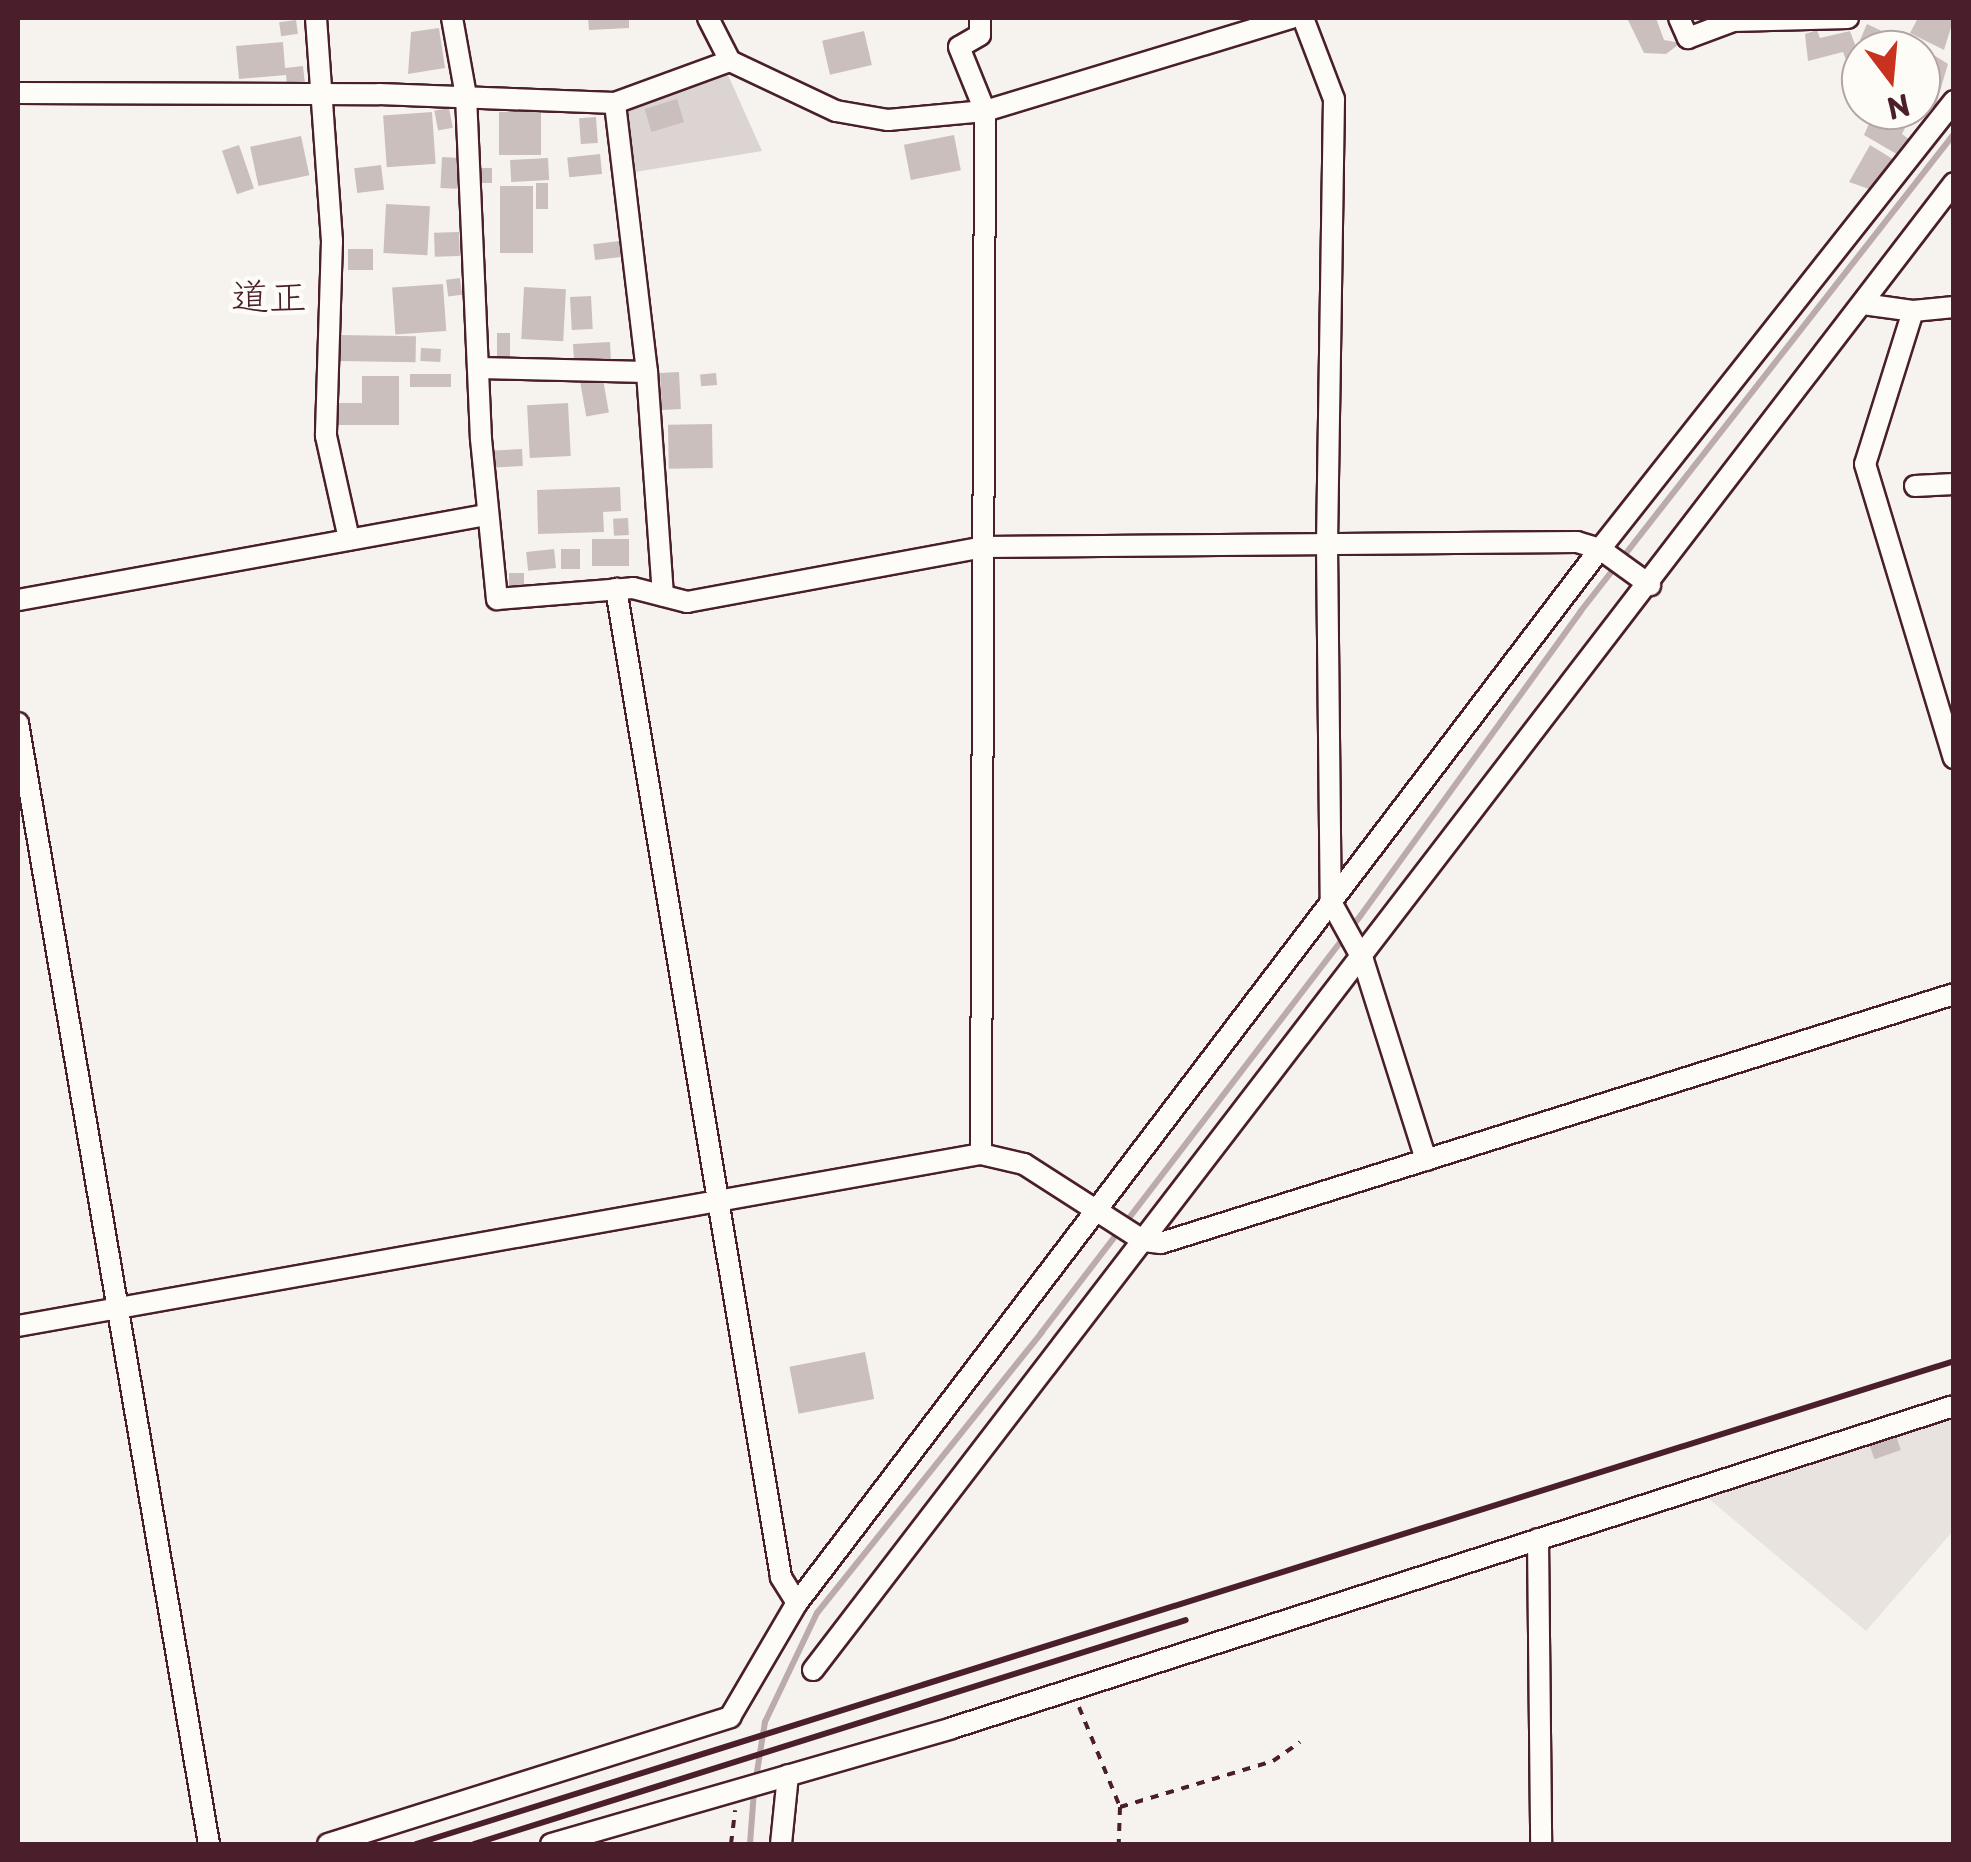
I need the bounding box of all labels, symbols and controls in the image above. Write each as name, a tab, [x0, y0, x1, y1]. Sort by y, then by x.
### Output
north arrow	[1841, 30, 1941, 130]
text: N	[1882, 84, 1915, 131]
district label: 道正	[231, 272, 307, 318]

